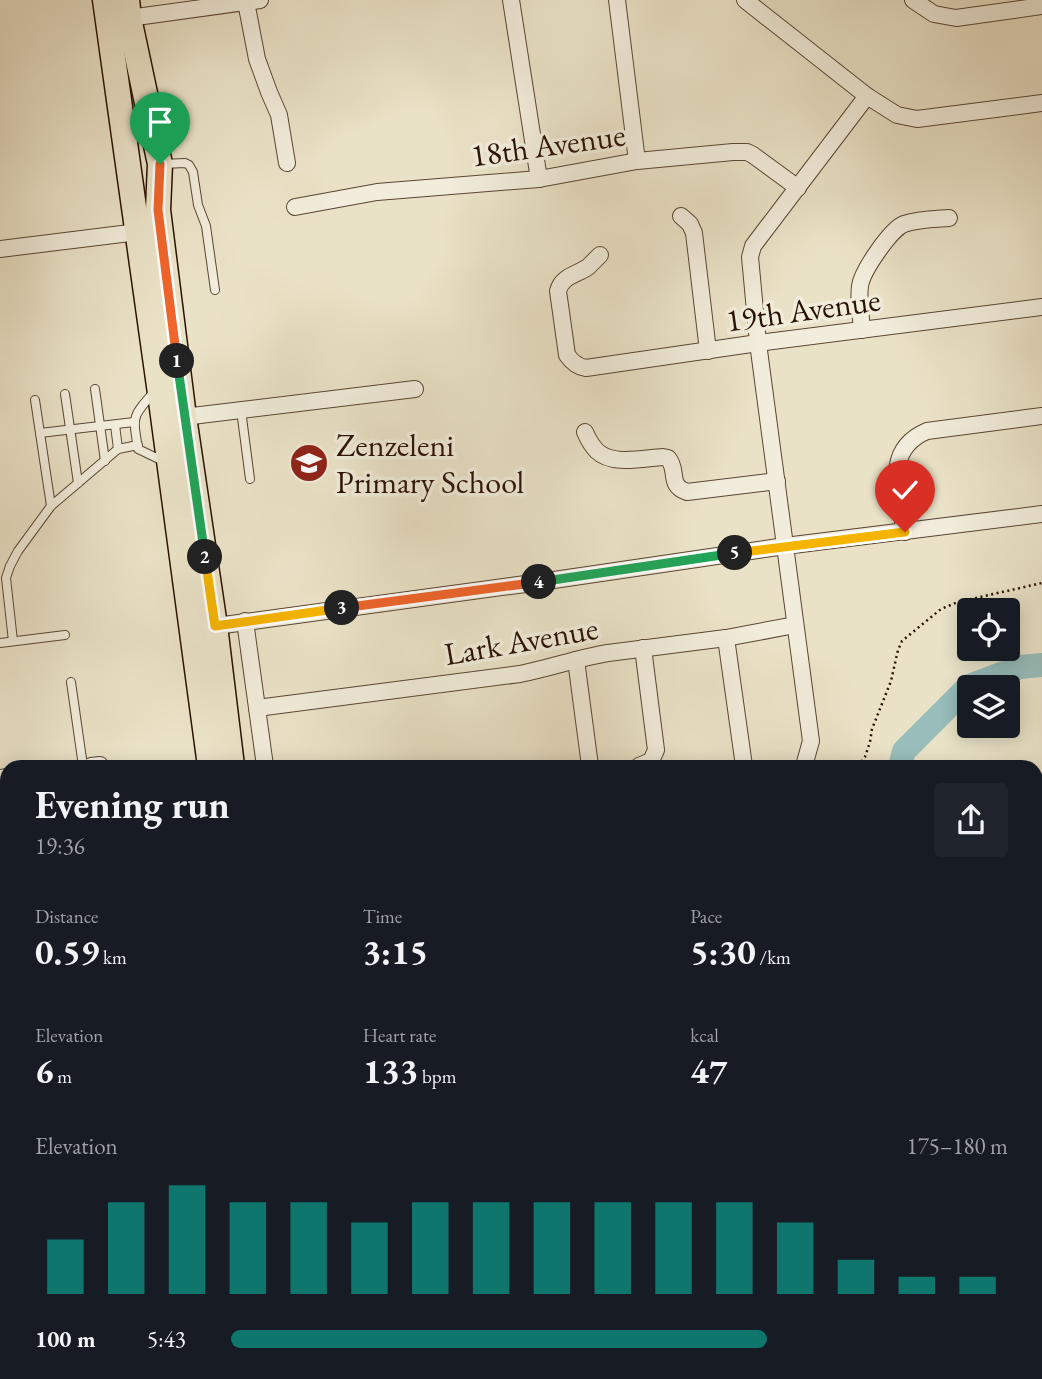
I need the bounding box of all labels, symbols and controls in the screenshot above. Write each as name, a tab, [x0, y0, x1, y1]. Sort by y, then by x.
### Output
pin	[130, 92, 190, 164]
icon: arrive	[141, 103, 179, 141]
street label: 18th Avenue	[468, 113, 628, 177]
street label: 19th Avenue	[723, 278, 883, 342]
pin: 1	[160, 344, 194, 378]
text: 1	[171, 348, 182, 373]
place label: Zenzeleni Primary School	[336, 424, 525, 503]
school or university icon: Zenzeleni Primary School	[288, 442, 330, 484]
pin	[875, 460, 935, 532]
icon: check	[886, 471, 924, 509]
pin: 5	[718, 536, 752, 570]
pin: 2	[188, 540, 222, 574]
text: 5	[729, 540, 740, 565]
text: 2	[199, 544, 210, 569]
pin: 4	[522, 564, 556, 600]
text: 4	[533, 569, 544, 594]
pin: 3	[324, 590, 360, 626]
text: 3	[336, 595, 347, 620]
map controls	[957, 598, 1020, 738]
button: locate	[957, 598, 1020, 661]
street label: Lark Avenue	[441, 607, 601, 675]
button: layers	[957, 675, 1020, 738]
text: Evening run	[35, 780, 230, 829]
button: share	[934, 783, 1008, 857]
text: 19:36	[35, 831, 85, 861]
text: Distance	[35, 904, 98, 929]
text: Time	[363, 904, 402, 929]
text: Pace	[690, 904, 722, 929]
text: 0.59	[35, 929, 99, 974]
text: 3:15	[363, 929, 428, 974]
text: 5:30	[690, 929, 756, 974]
text: km	[99, 945, 127, 970]
text: /km	[756, 945, 791, 970]
text: Elevation	[35, 1023, 103, 1048]
text: Heart rate	[363, 1023, 436, 1048]
text: kcal	[690, 1023, 719, 1048]
text: 6	[35, 1048, 54, 1093]
text: 133	[363, 1048, 418, 1093]
text: 47	[690, 1048, 727, 1093]
text: m	[54, 1064, 72, 1089]
text: bpm	[418, 1064, 456, 1089]
text: Elevation	[35, 1131, 118, 1161]
text: 175–180 m	[907, 1131, 1008, 1161]
text: 100 m	[35, 1324, 96, 1354]
text: 5:43	[147, 1324, 186, 1354]

